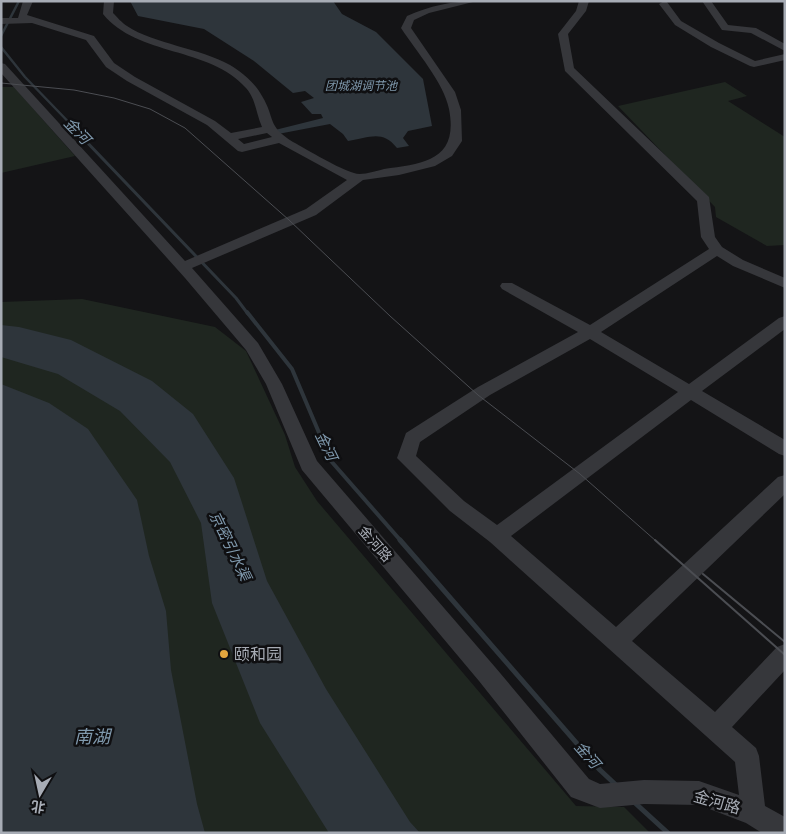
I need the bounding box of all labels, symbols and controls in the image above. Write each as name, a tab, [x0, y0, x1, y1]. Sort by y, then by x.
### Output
water label: 团城湖调节池	[325, 79, 398, 93]
water label: 金河	[60, 114, 96, 150]
water label: 金河	[311, 429, 342, 466]
water label: 京密引水渠	[205, 508, 255, 585]
street label: 金河路	[355, 523, 395, 565]
place label: 颐和园	[234, 645, 282, 664]
marker: 颐和园	[218, 648, 230, 660]
water label: 南湖	[74, 726, 113, 748]
water label: 金河	[570, 738, 606, 774]
north arrow	[15, 769, 65, 819]
street label: 金河路	[691, 786, 743, 818]
text: 北	[30, 797, 46, 816]

